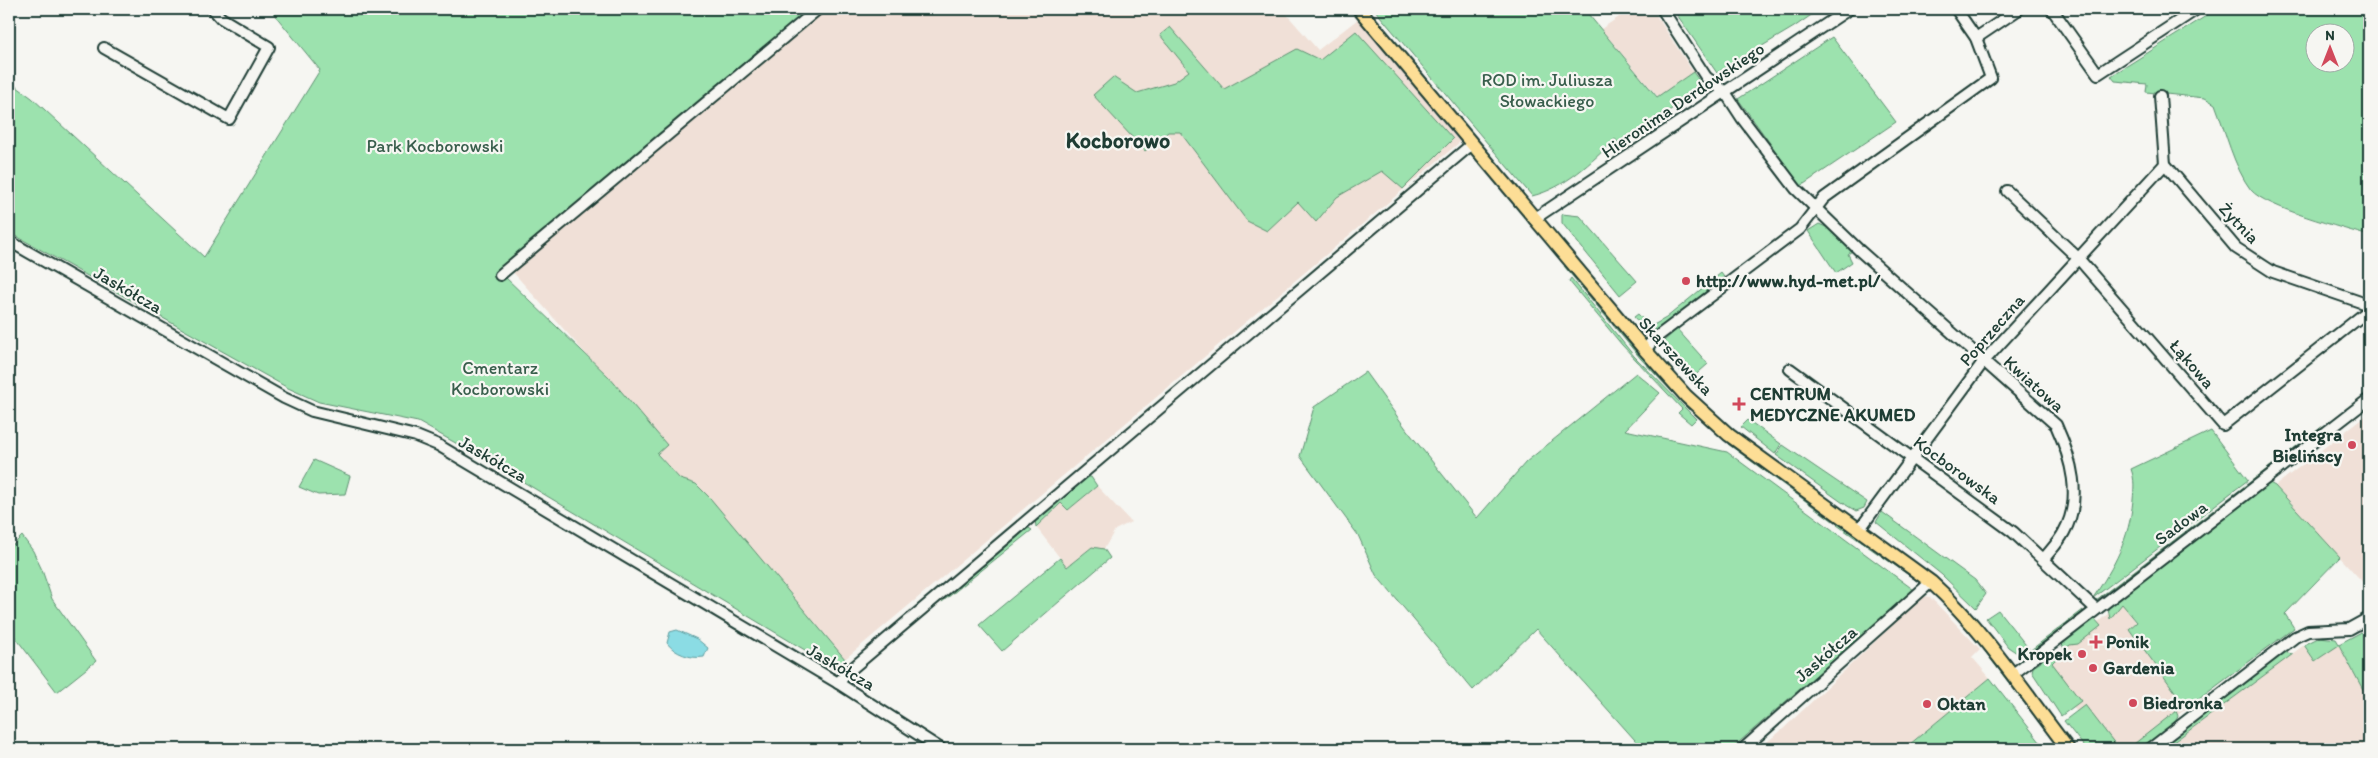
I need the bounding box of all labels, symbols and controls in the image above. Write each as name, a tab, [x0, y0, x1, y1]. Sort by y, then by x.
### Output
north arrow	[2306, 22, 2356, 72]
text: N	[2325, 27, 2335, 44]
street label: Hieronima Derdowskiego	[1597, 37, 1769, 163]
park label: ROD im. Juliusza Słowackiego	[1481, 69, 1613, 112]
district label: Kocborowo	[1066, 127, 1170, 154]
park label: Park Kocborowski	[367, 135, 503, 157]
street label: Żytnia	[2214, 198, 2264, 248]
street label: Jaskółcza	[90, 262, 167, 319]
place label: http://www.hyd-met.pl/	[1696, 270, 1881, 292]
marker: http://www.hyd-met.pl/	[1680, 275, 1692, 287]
street label: Poprzeczna	[1955, 289, 2030, 371]
street label: Skarszewska	[1634, 312, 1718, 400]
street label: Łąkowa	[2165, 335, 2219, 393]
street label: Kwiatowa	[1999, 351, 2069, 418]
park label: Cmentarz Kocborowski	[451, 357, 549, 400]
place label: CENTRUM MEDYCZNE AKUMED	[1750, 383, 1915, 426]
marker: CENTRUM MEDYCZNE AKUMED	[1732, 397, 1746, 411]
place label: Integra Bielińscy	[2272, 424, 2343, 467]
street label: Jaskółcza	[455, 431, 532, 488]
street label: Kocborowska	[1909, 431, 2006, 509]
marker: Integra Bielińscy	[2346, 439, 2358, 451]
street label: Sadowa	[2150, 496, 2212, 550]
street label: Jaskółcza	[1790, 621, 1862, 687]
place label: Ponik	[2106, 631, 2150, 653]
marker: Ponik	[2090, 636, 2102, 648]
street label: Jaskółcza	[803, 639, 880, 696]
place label: Kropek	[2018, 643, 2073, 665]
marker: Kropek	[2076, 648, 2088, 660]
place label: Gardenia	[2103, 657, 2175, 679]
marker: Gardenia	[2087, 662, 2099, 674]
place label: Biedronka	[2143, 692, 2223, 714]
place label: Oktan	[1937, 693, 1986, 715]
marker: Biedronka	[2127, 697, 2139, 709]
marker: Oktan	[1921, 698, 1933, 710]

